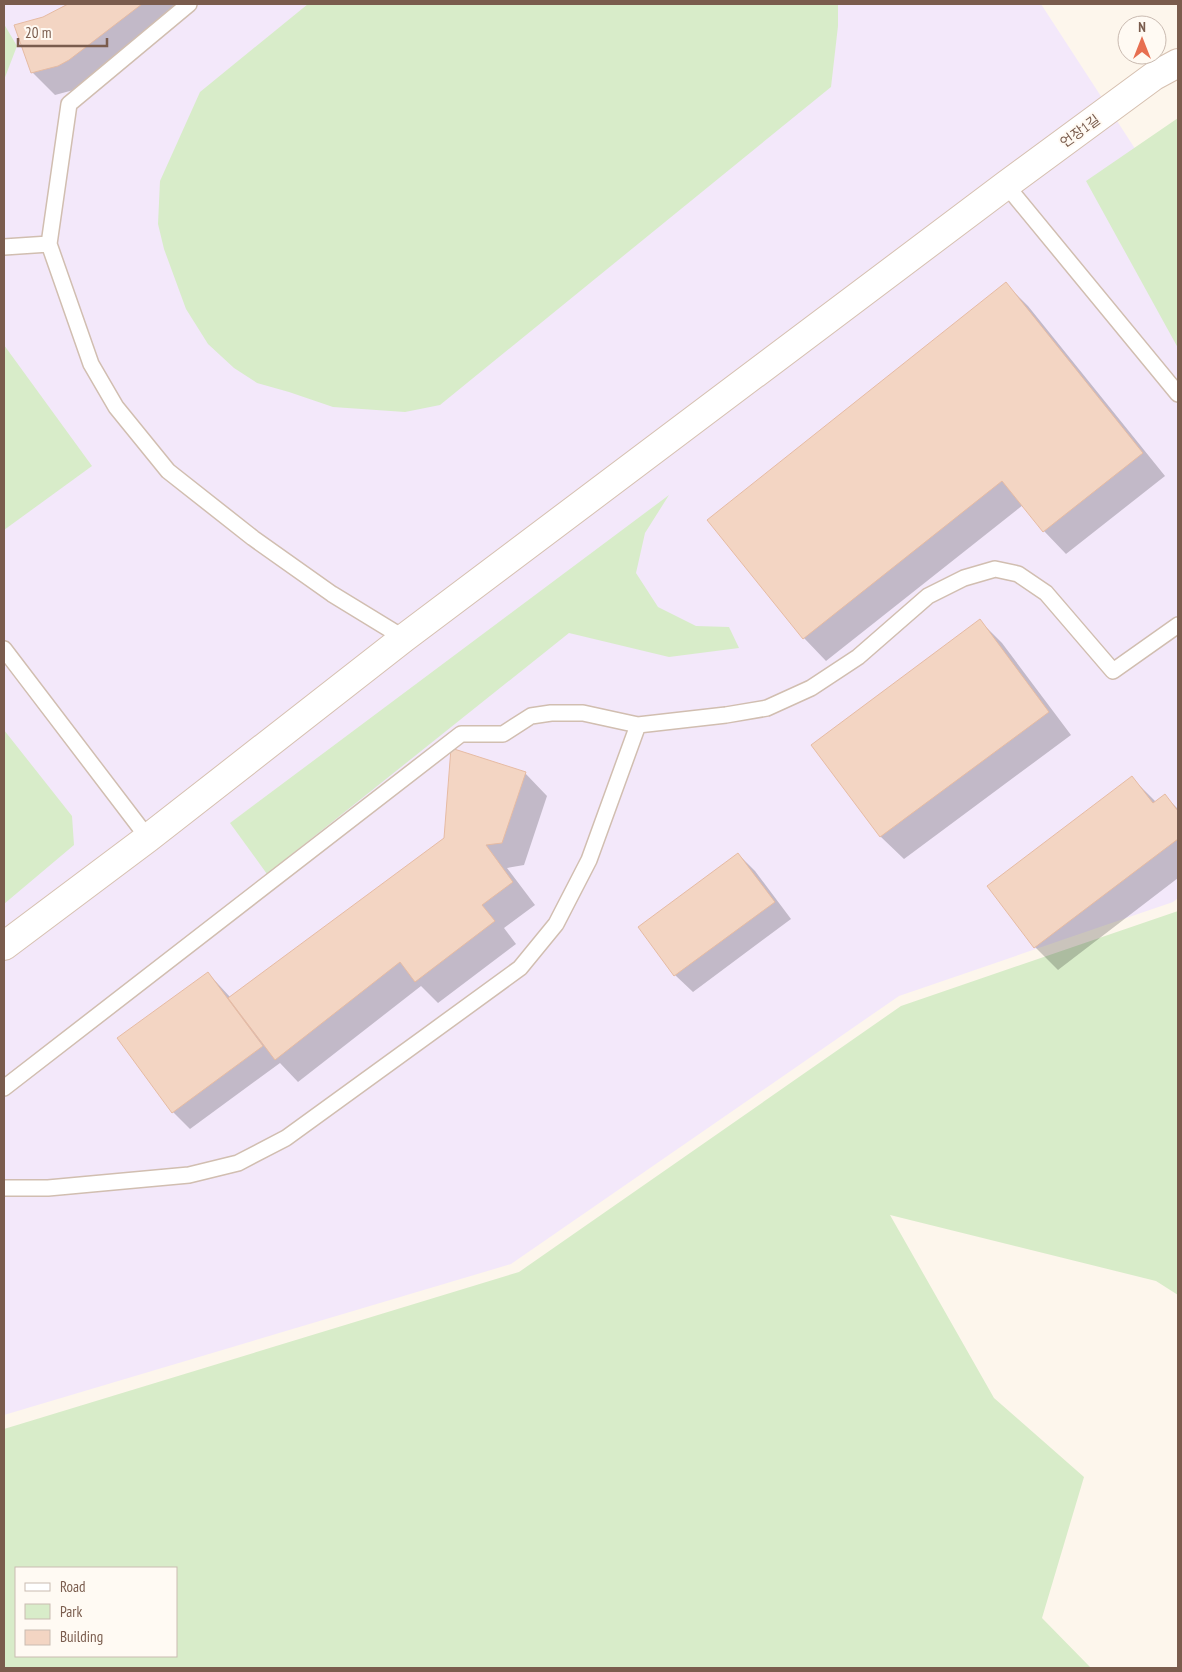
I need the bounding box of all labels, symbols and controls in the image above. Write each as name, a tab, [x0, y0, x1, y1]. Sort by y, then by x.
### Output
scale bar	[18, 15, 106, 47]
north arrow	[1117, 15, 1167, 65]
text: N	[1138, 18, 1146, 36]
text: 20 m	[25, 23, 51, 42]
street label: 언장1길	[1057, 111, 1103, 151]
legend	[15, 1567, 178, 1657]
text: Road	[60, 1577, 86, 1596]
text: Park	[60, 1602, 82, 1621]
text: Building	[60, 1627, 103, 1646]

